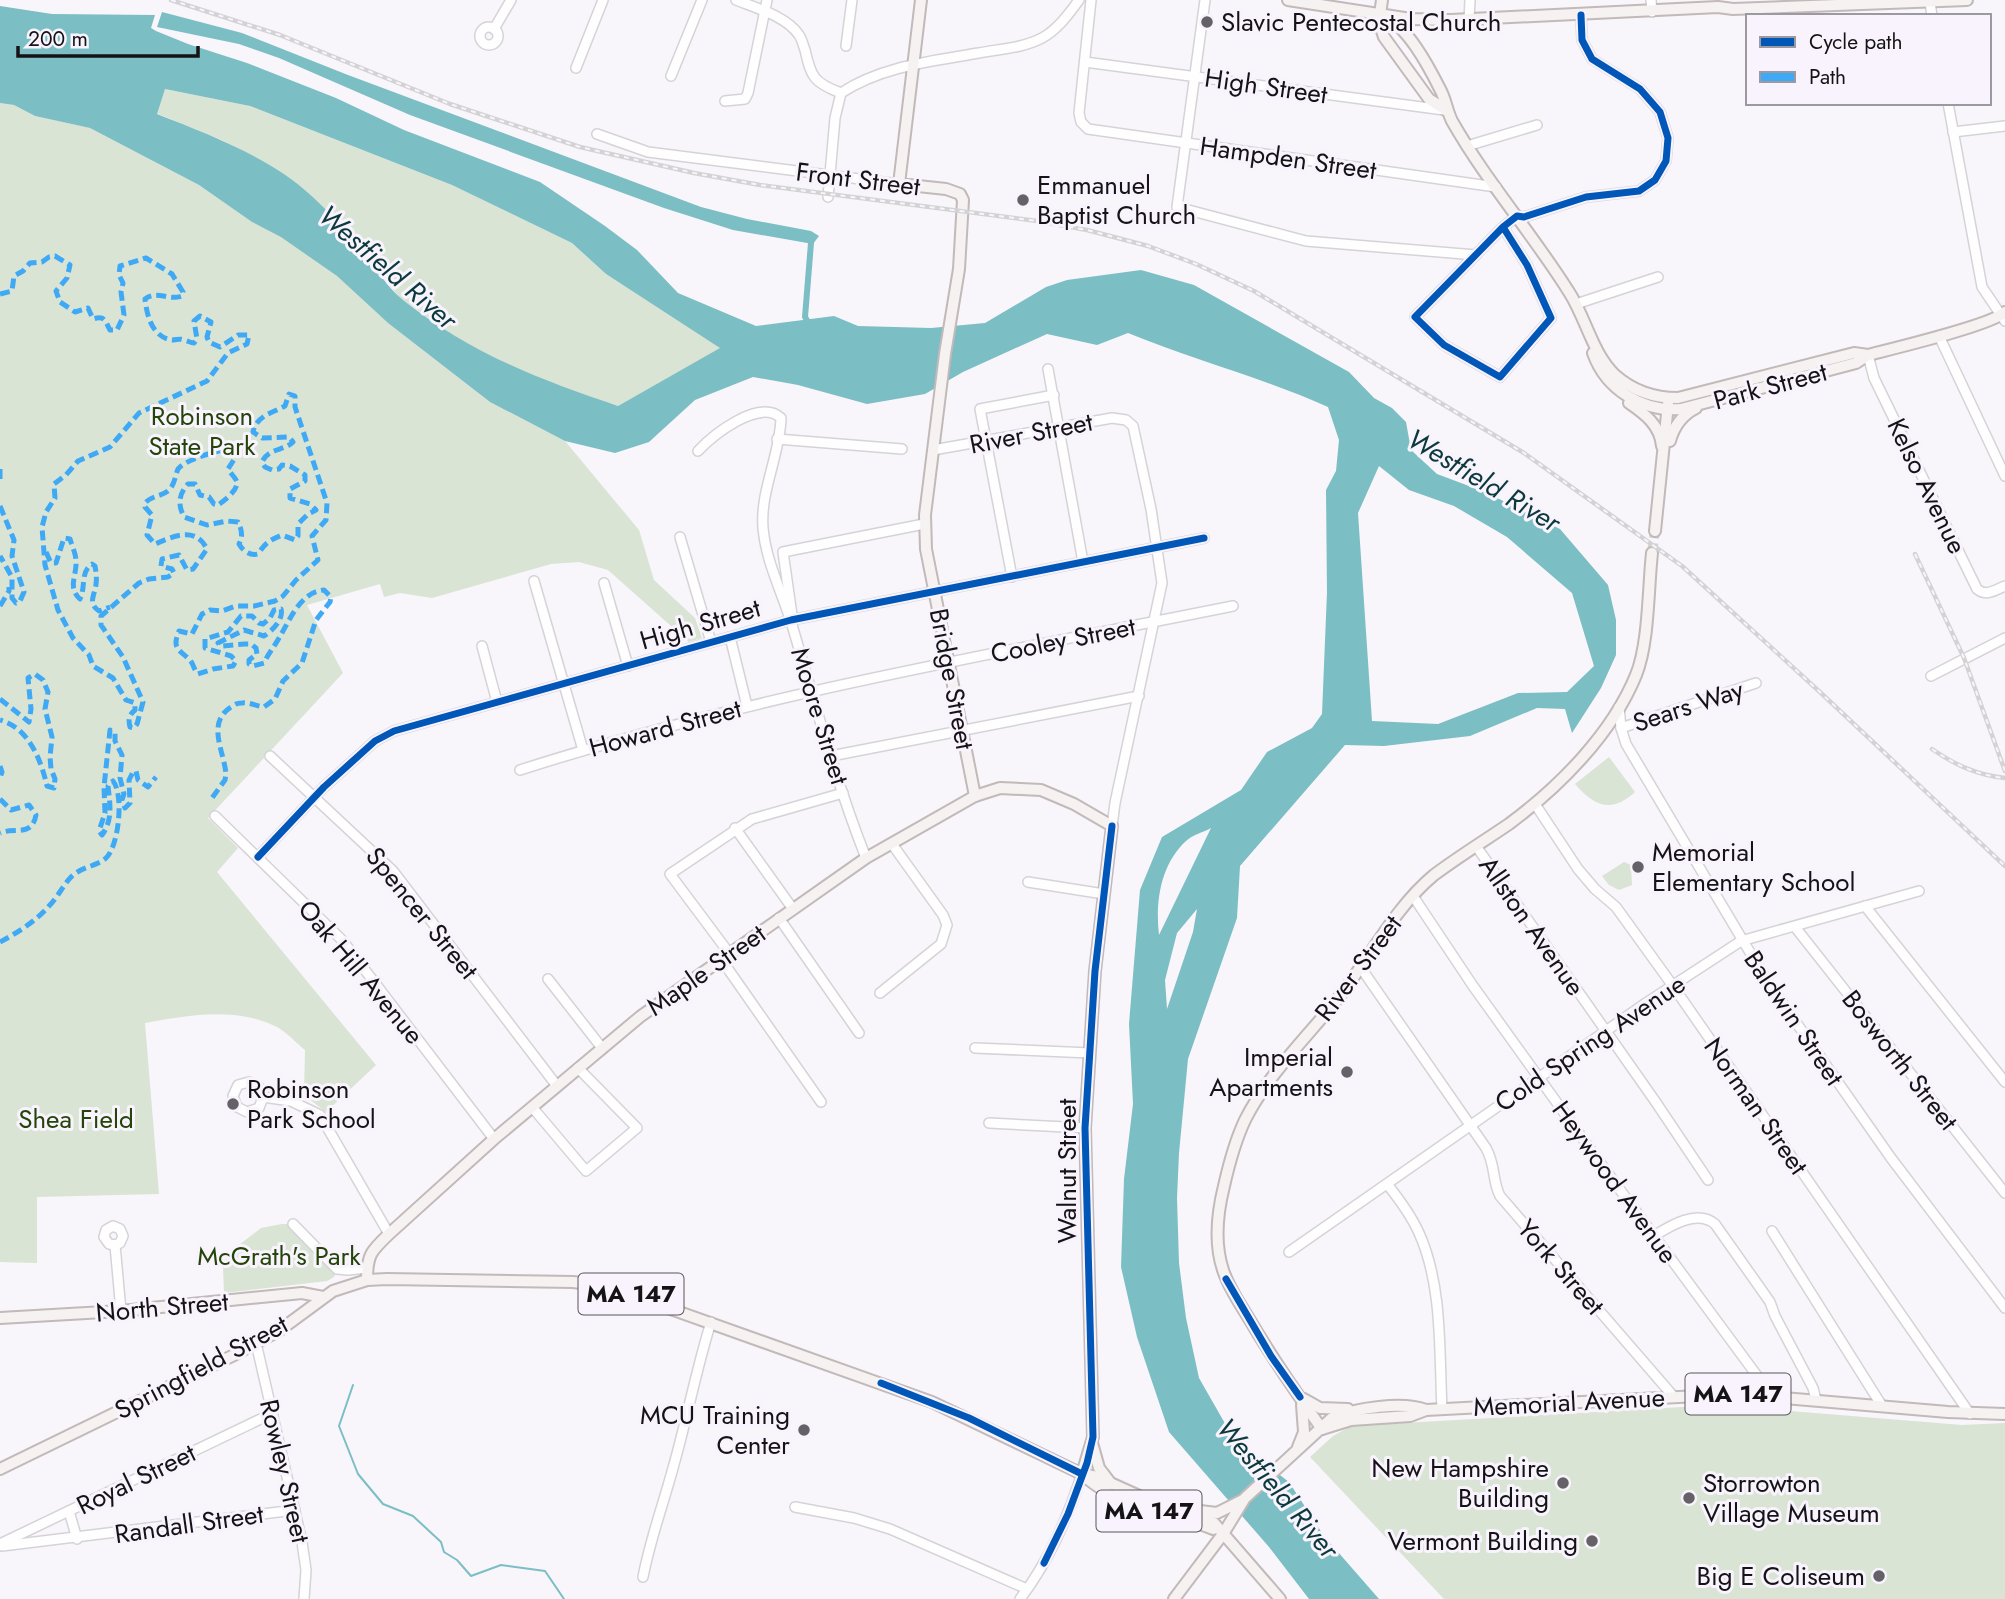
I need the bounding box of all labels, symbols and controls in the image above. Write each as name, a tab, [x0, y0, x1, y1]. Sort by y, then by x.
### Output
place label: Slavic Pentecostal Church	[1221, 3, 1502, 41]
scale bar	[18, 14, 198, 58]
marker: Slavic Pentecostal Church	[1199, 14, 1215, 30]
legend	[1746, 14, 1991, 105]
text: 200 m	[28, 24, 88, 54]
text: Cycle path	[1809, 27, 1902, 57]
street label: High Street	[1202, 59, 1331, 114]
text: Path	[1809, 62, 1846, 92]
street label: Hampden Street	[1197, 127, 1379, 189]
street label: Front Street	[794, 153, 923, 206]
place label: Emmanuel Baptist Church	[1037, 166, 1196, 234]
marker: Emmanuel Baptist Church	[1015, 192, 1031, 208]
water label: Westfield River	[309, 195, 467, 340]
street label: Park Street	[1709, 352, 1832, 419]
park label: Robinson State Park	[149, 397, 256, 465]
street label: River Street	[966, 402, 1096, 464]
street label: Kelso Avenue	[1878, 412, 1976, 560]
water label: Westfield River	[1399, 418, 1570, 543]
street label: High Street	[635, 588, 765, 659]
street label: Bridge Street	[920, 605, 984, 754]
street label: Cooley Street	[987, 607, 1139, 673]
street label: Moore Street	[781, 643, 859, 790]
street label: Sears Way	[1628, 670, 1749, 742]
street label: Howard Street	[585, 689, 746, 767]
place label: Memorial Elementary School	[1652, 833, 1855, 901]
street label: Spencer Street	[357, 839, 488, 988]
street label: Allston Avenue	[1470, 849, 1594, 1003]
marker: Memorial Elementary School	[1630, 859, 1646, 875]
street label: Oak Hill Avenue	[289, 891, 433, 1053]
street label: River Street	[1305, 906, 1411, 1029]
street label: Maple Street	[639, 915, 774, 1025]
street label: Baldwin Street	[1735, 943, 1854, 1094]
street label: Cold Spring Avenue	[1487, 965, 1693, 1121]
street label: Bosworth Street	[1833, 982, 1968, 1139]
street label: Norman Street	[1695, 1030, 1818, 1183]
place label: Imperial Apartments	[1209, 1038, 1333, 1106]
marker: Imperial Apartments	[1339, 1064, 1355, 1080]
place label: Robinson Park School	[247, 1070, 376, 1138]
street label: Heywood Avenue	[1543, 1093, 1687, 1271]
marker: Robinson Park School	[225, 1096, 241, 1112]
street label: Walnut Street	[1048, 1098, 1086, 1244]
park label: Shea Field	[18, 1100, 134, 1138]
street label: York Street	[1508, 1211, 1614, 1324]
park label: McGrath's Park	[197, 1237, 361, 1275]
road number: MA 147	[578, 1274, 684, 1314]
street label: North Street	[94, 1282, 231, 1332]
street label: Springfield Street	[108, 1305, 295, 1429]
road number: MA 147	[1686, 1374, 1790, 1414]
street label: Memorial Avenue	[1472, 1378, 1666, 1426]
street label: Rowley Street	[250, 1395, 320, 1547]
place label: MCU Training Center	[640, 1396, 790, 1464]
water label: Westfield River	[1207, 1409, 1350, 1569]
marker: MCU Training Center	[796, 1422, 812, 1438]
street label: Royal Street	[70, 1434, 203, 1524]
place label: New Hampshire Building	[1371, 1449, 1549, 1517]
place label: Storrowton Village Museum	[1703, 1464, 1880, 1532]
marker: New Hampshire Building	[1555, 1475, 1571, 1491]
road number: MA 147	[1096, 1490, 1202, 1532]
marker: Storrowton Village Museum	[1681, 1490, 1697, 1506]
street label: Randall Street	[112, 1495, 267, 1553]
place label: Vermont Building	[1387, 1522, 1578, 1560]
marker: Vermont Building	[1584, 1533, 1600, 1549]
place label: Big E Coliseum	[1696, 1557, 1865, 1595]
marker: Big E Coliseum	[1871, 1568, 1887, 1584]

